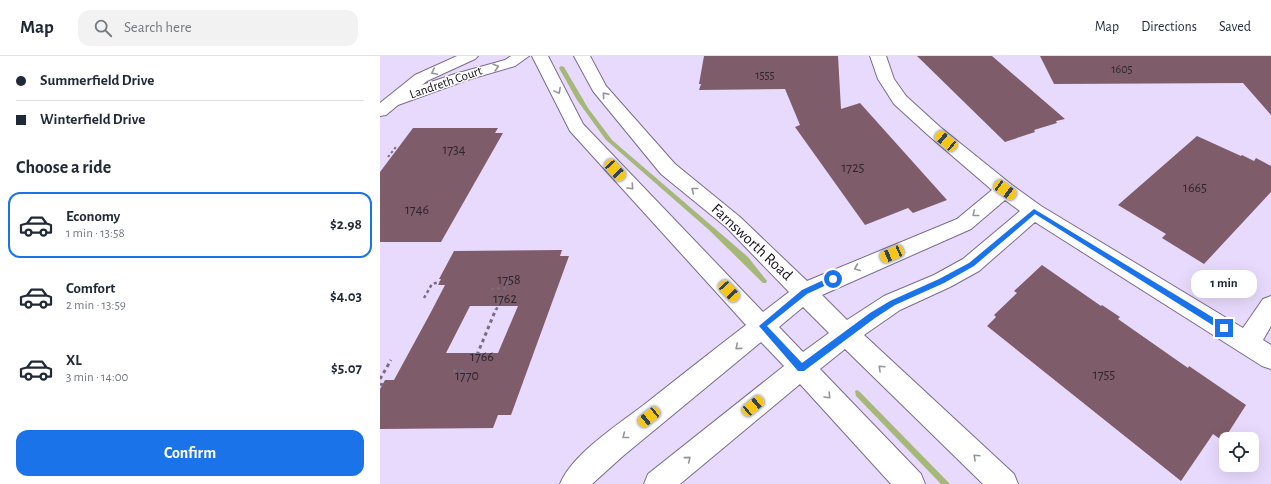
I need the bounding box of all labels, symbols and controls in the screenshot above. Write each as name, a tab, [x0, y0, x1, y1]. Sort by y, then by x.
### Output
search box	[78, 10, 358, 46]
icon: search	[92, 17, 114, 39]
text: Map	[20, 18, 54, 37]
text: Search here	[124, 20, 192, 35]
text: Map	[1095, 20, 1119, 34]
text: Directions	[1141, 20, 1197, 34]
text: Saved	[1219, 20, 1251, 34]
one-way arrow	[493, 63, 500, 72]
house number: 1605	[1111, 63, 1133, 75]
street label: Landreth Court	[408, 65, 484, 101]
one-way arrow	[431, 67, 439, 75]
house number: 1555	[755, 69, 775, 81]
text: Summerfield Drive	[40, 73, 154, 88]
one-way arrow	[553, 86, 560, 94]
one-way arrow	[602, 92, 609, 100]
text: Winterfield Drive	[40, 112, 145, 127]
car	[933, 129, 959, 153]
house number: 1734	[442, 143, 466, 157]
car	[602, 157, 628, 183]
text: Choose a ride	[16, 159, 111, 177]
house number: 1725	[842, 161, 865, 175]
car	[992, 178, 1018, 202]
house number: 1665	[1183, 181, 1207, 195]
one-way arrow	[627, 183, 634, 190]
one-way arrow	[691, 187, 698, 194]
street label: Farnsworth Road	[708, 201, 796, 283]
house number: 1746	[405, 203, 429, 217]
icon: car	[18, 207, 54, 243]
text: Economy	[66, 209, 120, 224]
one-way arrow	[972, 210, 980, 217]
text: $2.98	[330, 217, 362, 232]
text: 1 min · 13:58	[66, 227, 125, 240]
car	[879, 244, 905, 264]
one-way arrow	[854, 264, 861, 272]
route start	[824, 270, 842, 288]
callout: 1 min	[1191, 270, 1257, 298]
house number: 1758	[497, 273, 521, 287]
text: 1 min	[1210, 277, 1238, 290]
car	[716, 278, 742, 304]
icon: car	[18, 279, 54, 315]
text: Comfort	[66, 281, 115, 296]
text: $4.03	[330, 289, 362, 304]
house number: 1762	[493, 292, 517, 306]
text: 2 min · 13:59	[66, 299, 126, 312]
route end	[1215, 319, 1233, 337]
one-way arrow	[735, 342, 743, 349]
house number: 1766	[470, 350, 494, 364]
icon: car	[18, 351, 54, 387]
text: XL	[66, 353, 82, 368]
text: $5.07	[331, 361, 362, 376]
one-way arrow	[879, 366, 886, 373]
house number: 1755	[1093, 368, 1115, 382]
house number: 1770	[455, 369, 479, 383]
text: 3 min · 14:00	[66, 371, 128, 384]
one-way arrow	[823, 392, 830, 399]
car	[740, 394, 766, 418]
car	[636, 405, 662, 429]
button: Confirm	[16, 430, 364, 476]
one-way arrow	[623, 432, 630, 439]
map controls	[1219, 432, 1259, 472]
button: locate	[1219, 432, 1259, 472]
one-way arrow	[973, 454, 981, 462]
one-way arrow	[684, 457, 691, 464]

